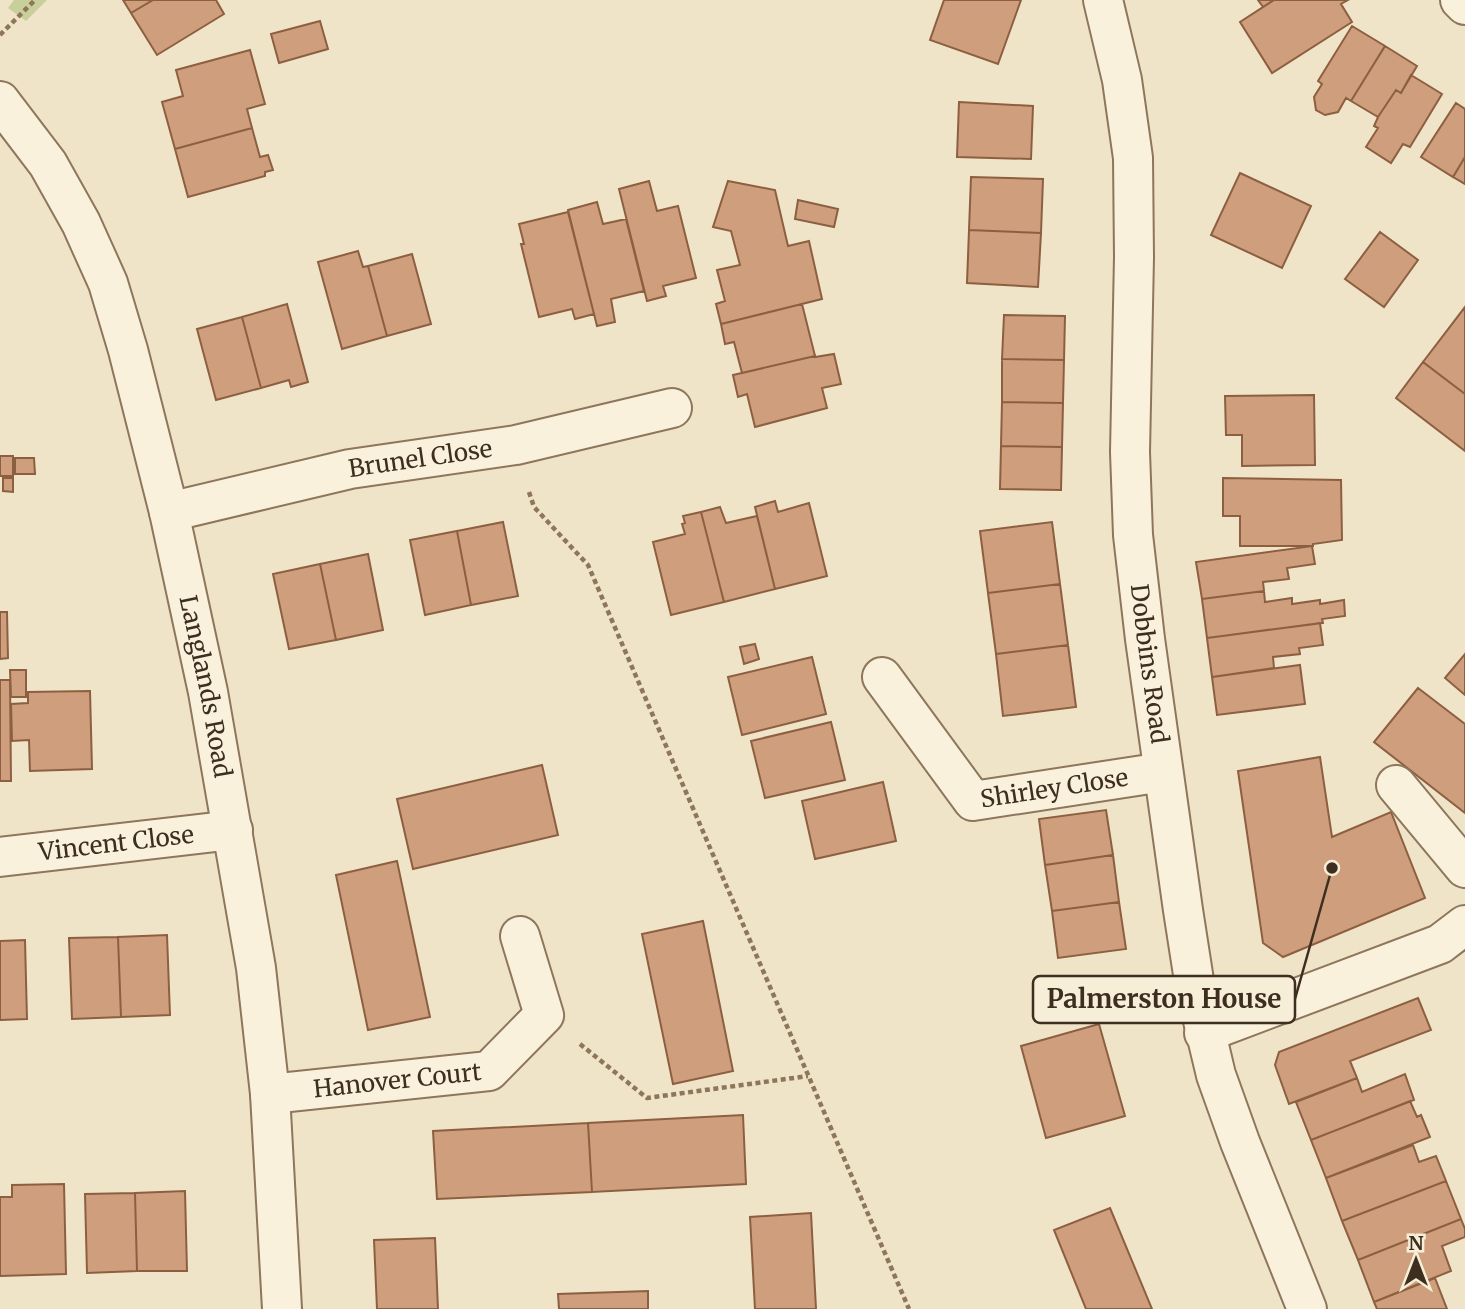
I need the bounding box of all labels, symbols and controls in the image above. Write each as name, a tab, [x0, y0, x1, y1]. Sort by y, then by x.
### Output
street label: Brunel Close	[346, 433, 494, 484]
street label: Dobbins Road	[1124, 582, 1176, 746]
street label: Langlands Road	[173, 592, 239, 780]
street label: Shirley Close	[978, 762, 1130, 815]
street label: Vincent Close	[36, 819, 195, 868]
callout: Palmerston House	[1033, 976, 1295, 1023]
text: Palmerston House	[1047, 982, 1281, 1015]
street label: Hanover Court	[312, 1056, 483, 1104]
north arrow	[1381, 1225, 1451, 1295]
text: N	[1408, 1231, 1424, 1255]

